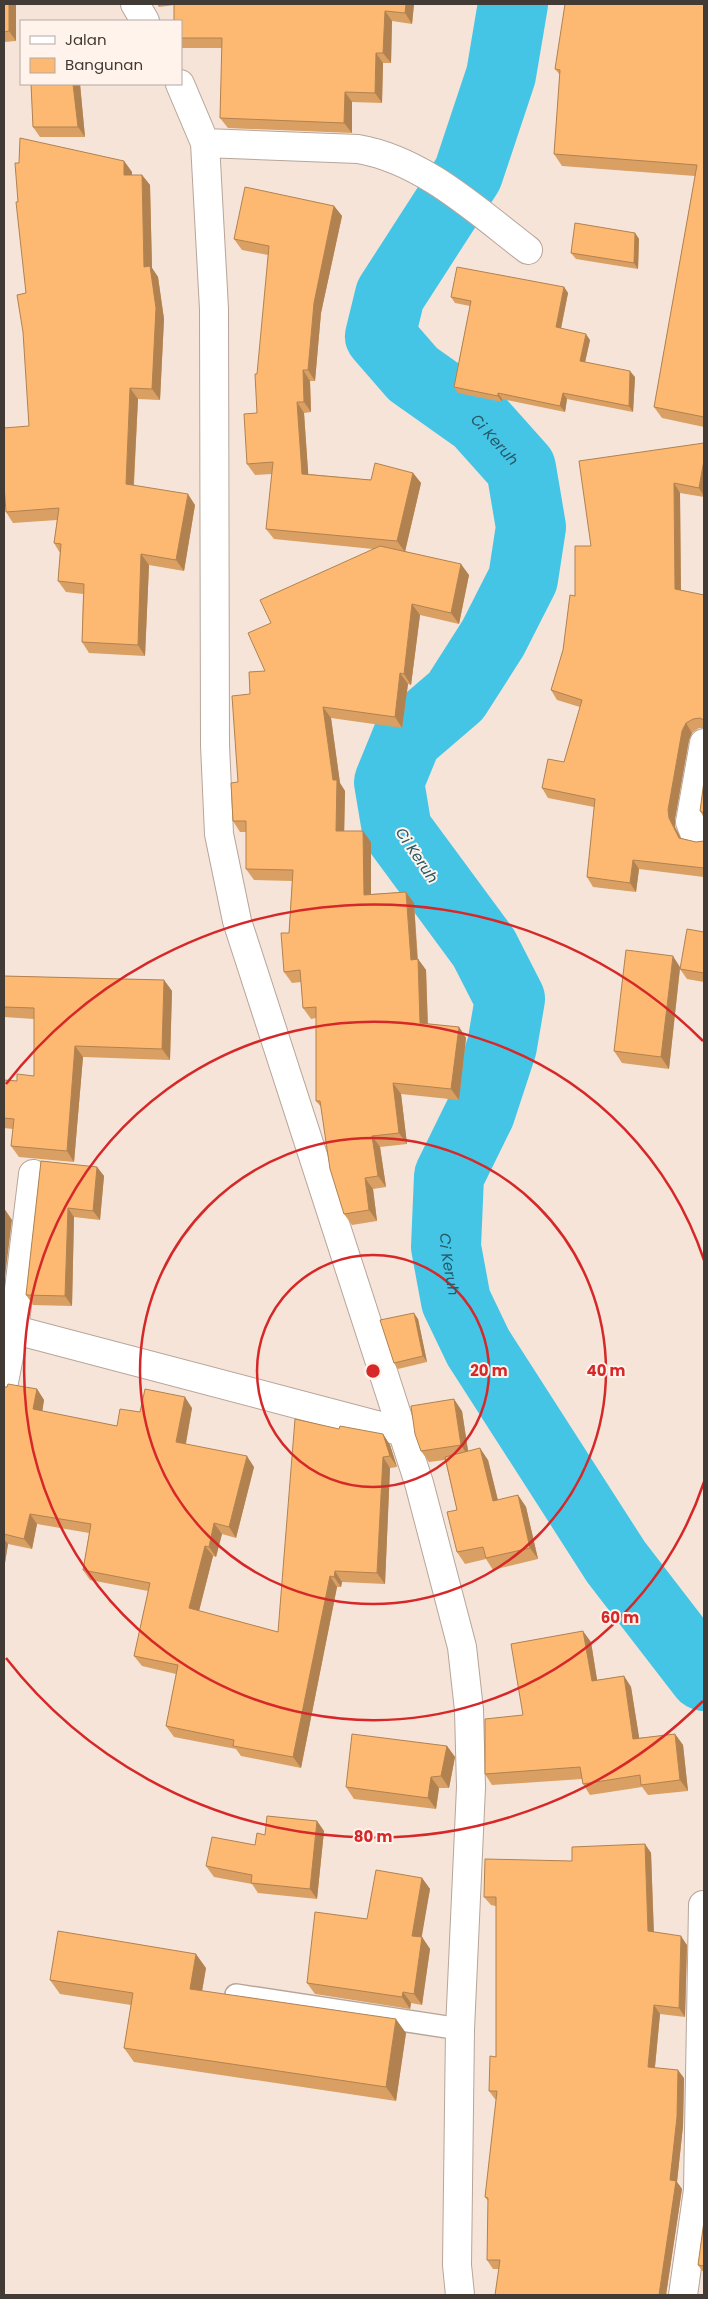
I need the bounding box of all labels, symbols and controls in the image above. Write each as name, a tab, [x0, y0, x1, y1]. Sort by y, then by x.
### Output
legend	[20, 20, 182, 85]
text: Jalan	[65, 29, 107, 50]
text: Bangunan	[65, 54, 143, 75]
water label: Ci Keruh	[467, 408, 524, 469]
water label: Ci Keruh	[391, 823, 443, 887]
water label: Ci Keruh	[435, 1233, 465, 1297]
text: 20 m	[470, 1360, 508, 1381]
text: 40 m	[586, 1360, 626, 1381]
centre of rings	[364, 1362, 382, 1380]
text: 60 m	[601, 1607, 639, 1628]
text: 80 m	[354, 1826, 392, 1847]

